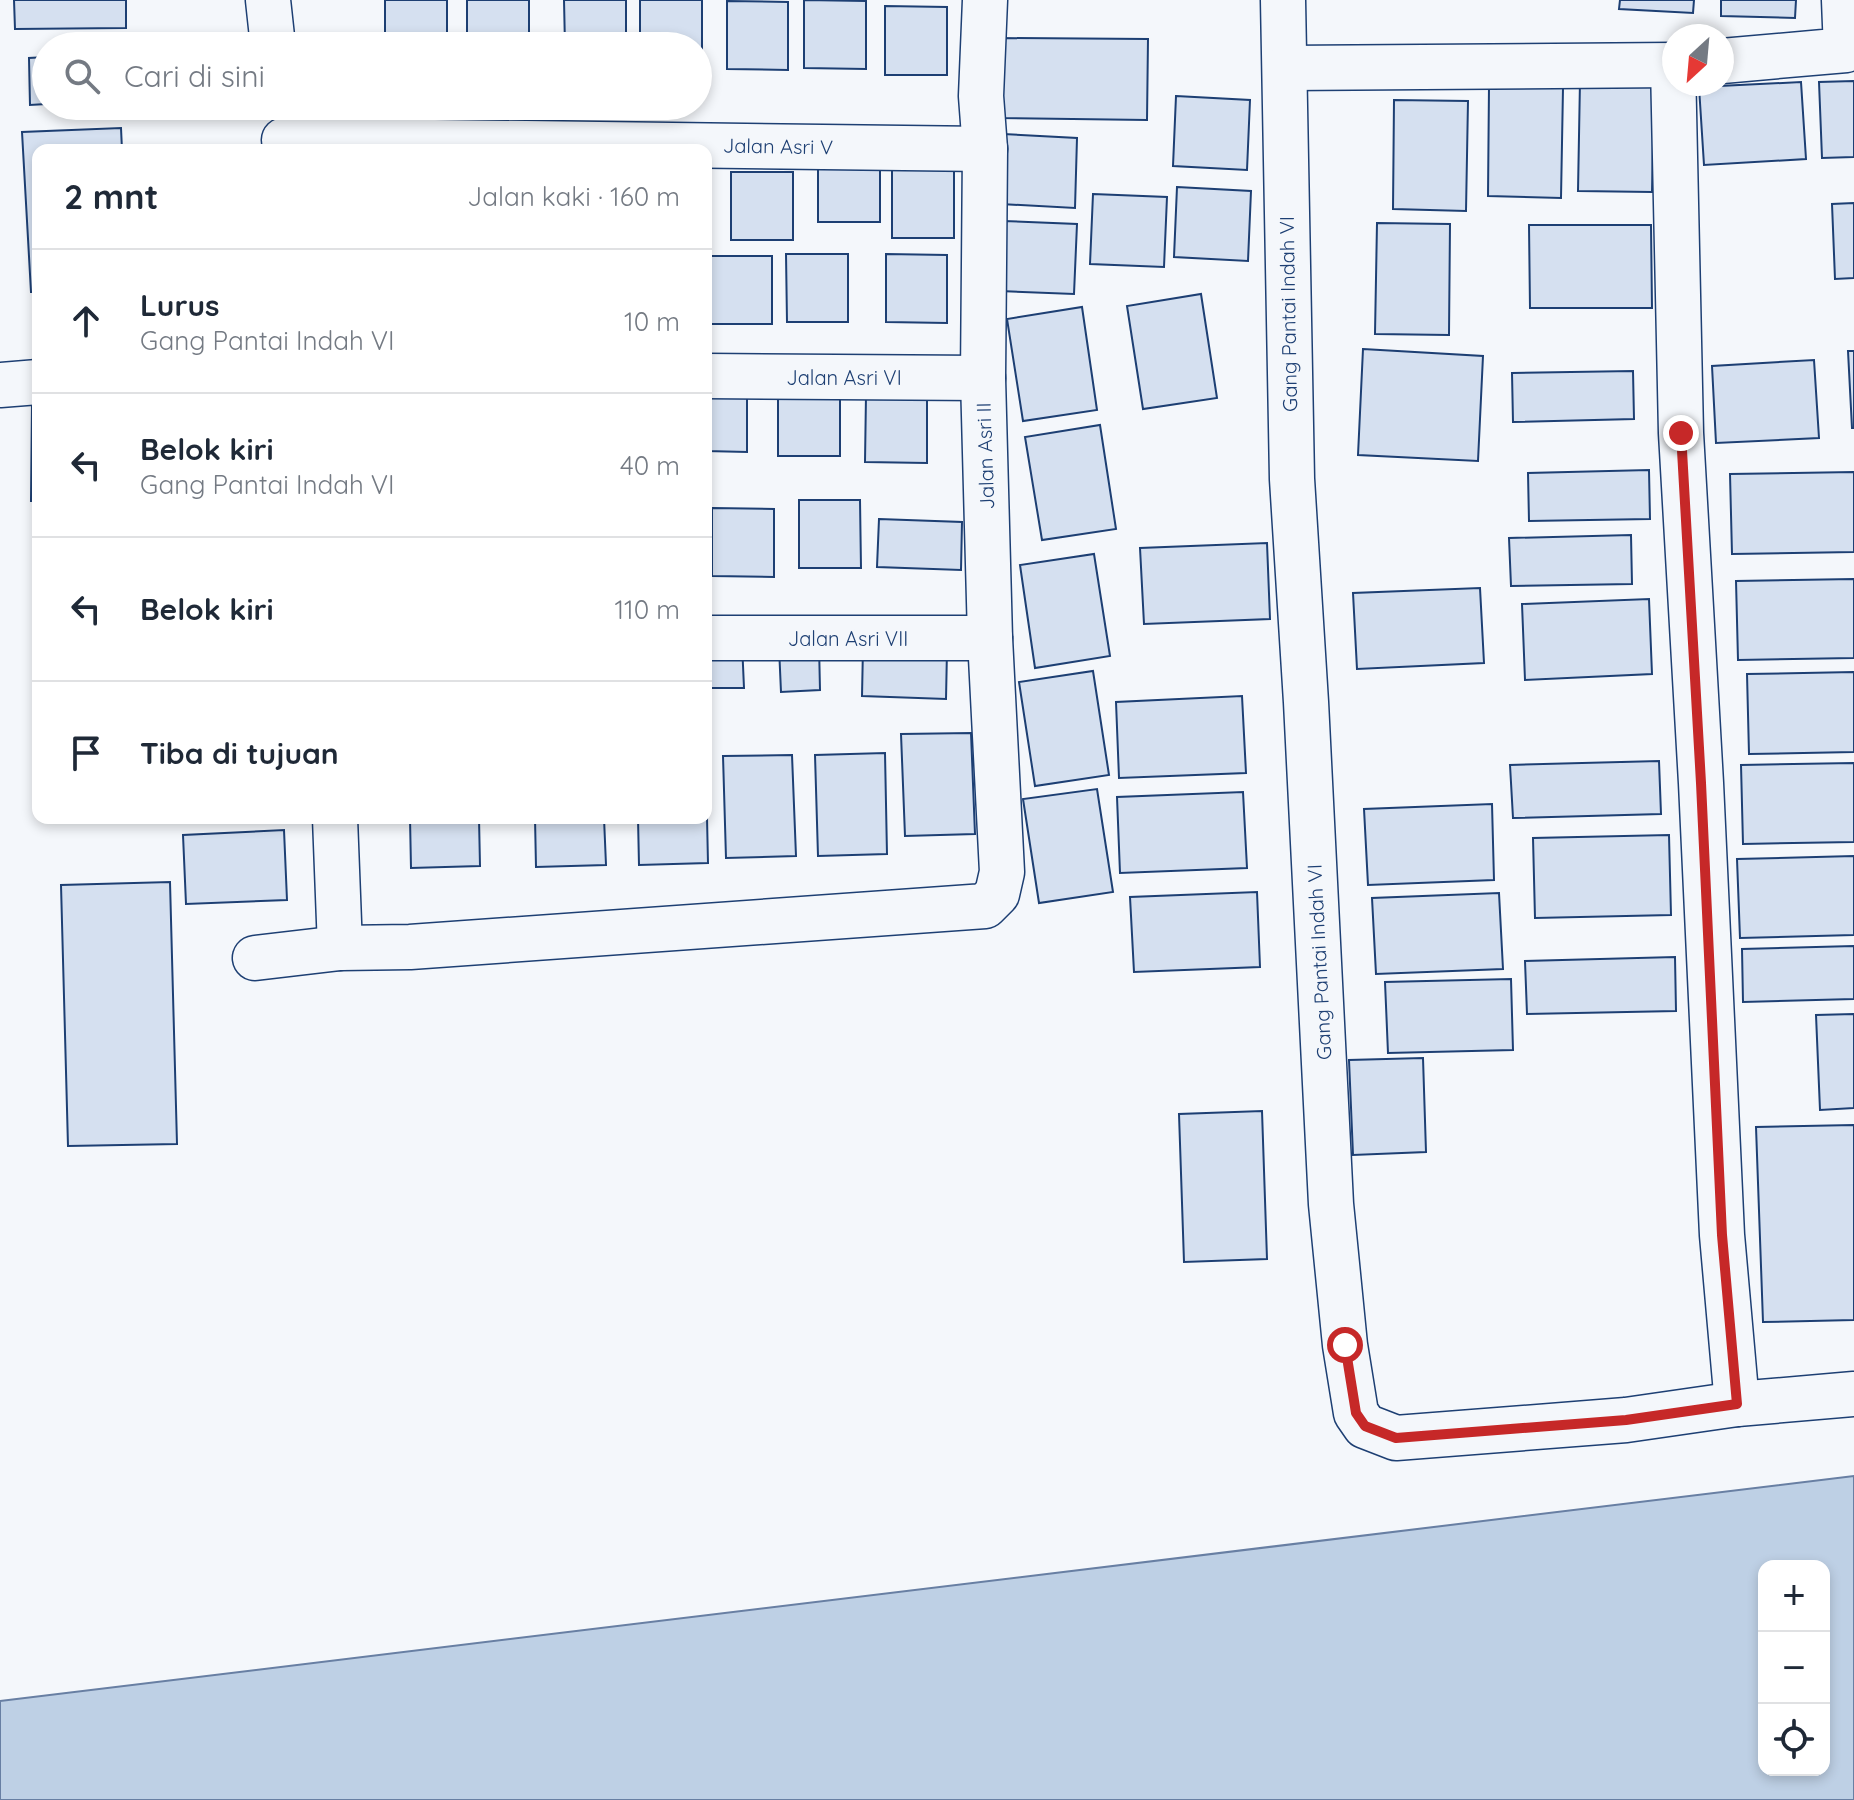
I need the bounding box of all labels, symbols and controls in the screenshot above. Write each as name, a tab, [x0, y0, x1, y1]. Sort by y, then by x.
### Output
north arrow	[1662, 24, 1734, 96]
search box	[32, 32, 712, 120]
icon: search	[60, 54, 104, 98]
text: Cari di sini	[124, 57, 265, 95]
street label: Jalan Asri V	[723, 133, 833, 159]
text: 2 mnt	[64, 175, 158, 218]
text: Jalan kaki · 160 m	[467, 180, 680, 213]
street label: Gang Pantai Indah VI	[1274, 216, 1302, 412]
text: Lurus	[140, 286, 220, 324]
icon: ahead	[64, 299, 108, 343]
text: 10 m	[624, 305, 680, 338]
text: Gang Pantai Indah VI	[140, 324, 395, 357]
street label: Jalan Asri VI	[786, 365, 902, 390]
street label: Jalan Asri II	[971, 402, 999, 510]
route end	[1663, 415, 1699, 451]
text: Belok kiri	[140, 430, 274, 468]
icon: left	[64, 443, 108, 487]
text: 40 m	[620, 449, 680, 482]
text: Gang Pantai Indah VI	[140, 468, 395, 501]
icon: left	[64, 587, 108, 631]
text: Belok kiri	[140, 590, 274, 628]
text: 110 m	[614, 593, 680, 626]
street label: Jalan Asri VII	[788, 626, 908, 651]
icon: arrive	[64, 731, 108, 775]
text: Tiba di tujuan	[140, 734, 339, 772]
street label: Gang Pantai Indah VI	[1301, 864, 1337, 1060]
route start	[1327, 1327, 1363, 1363]
map controls	[1758, 1560, 1830, 1776]
button: +	[1758, 1560, 1830, 1632]
button: −	[1758, 1632, 1830, 1704]
button: locate	[1758, 1704, 1830, 1776]

